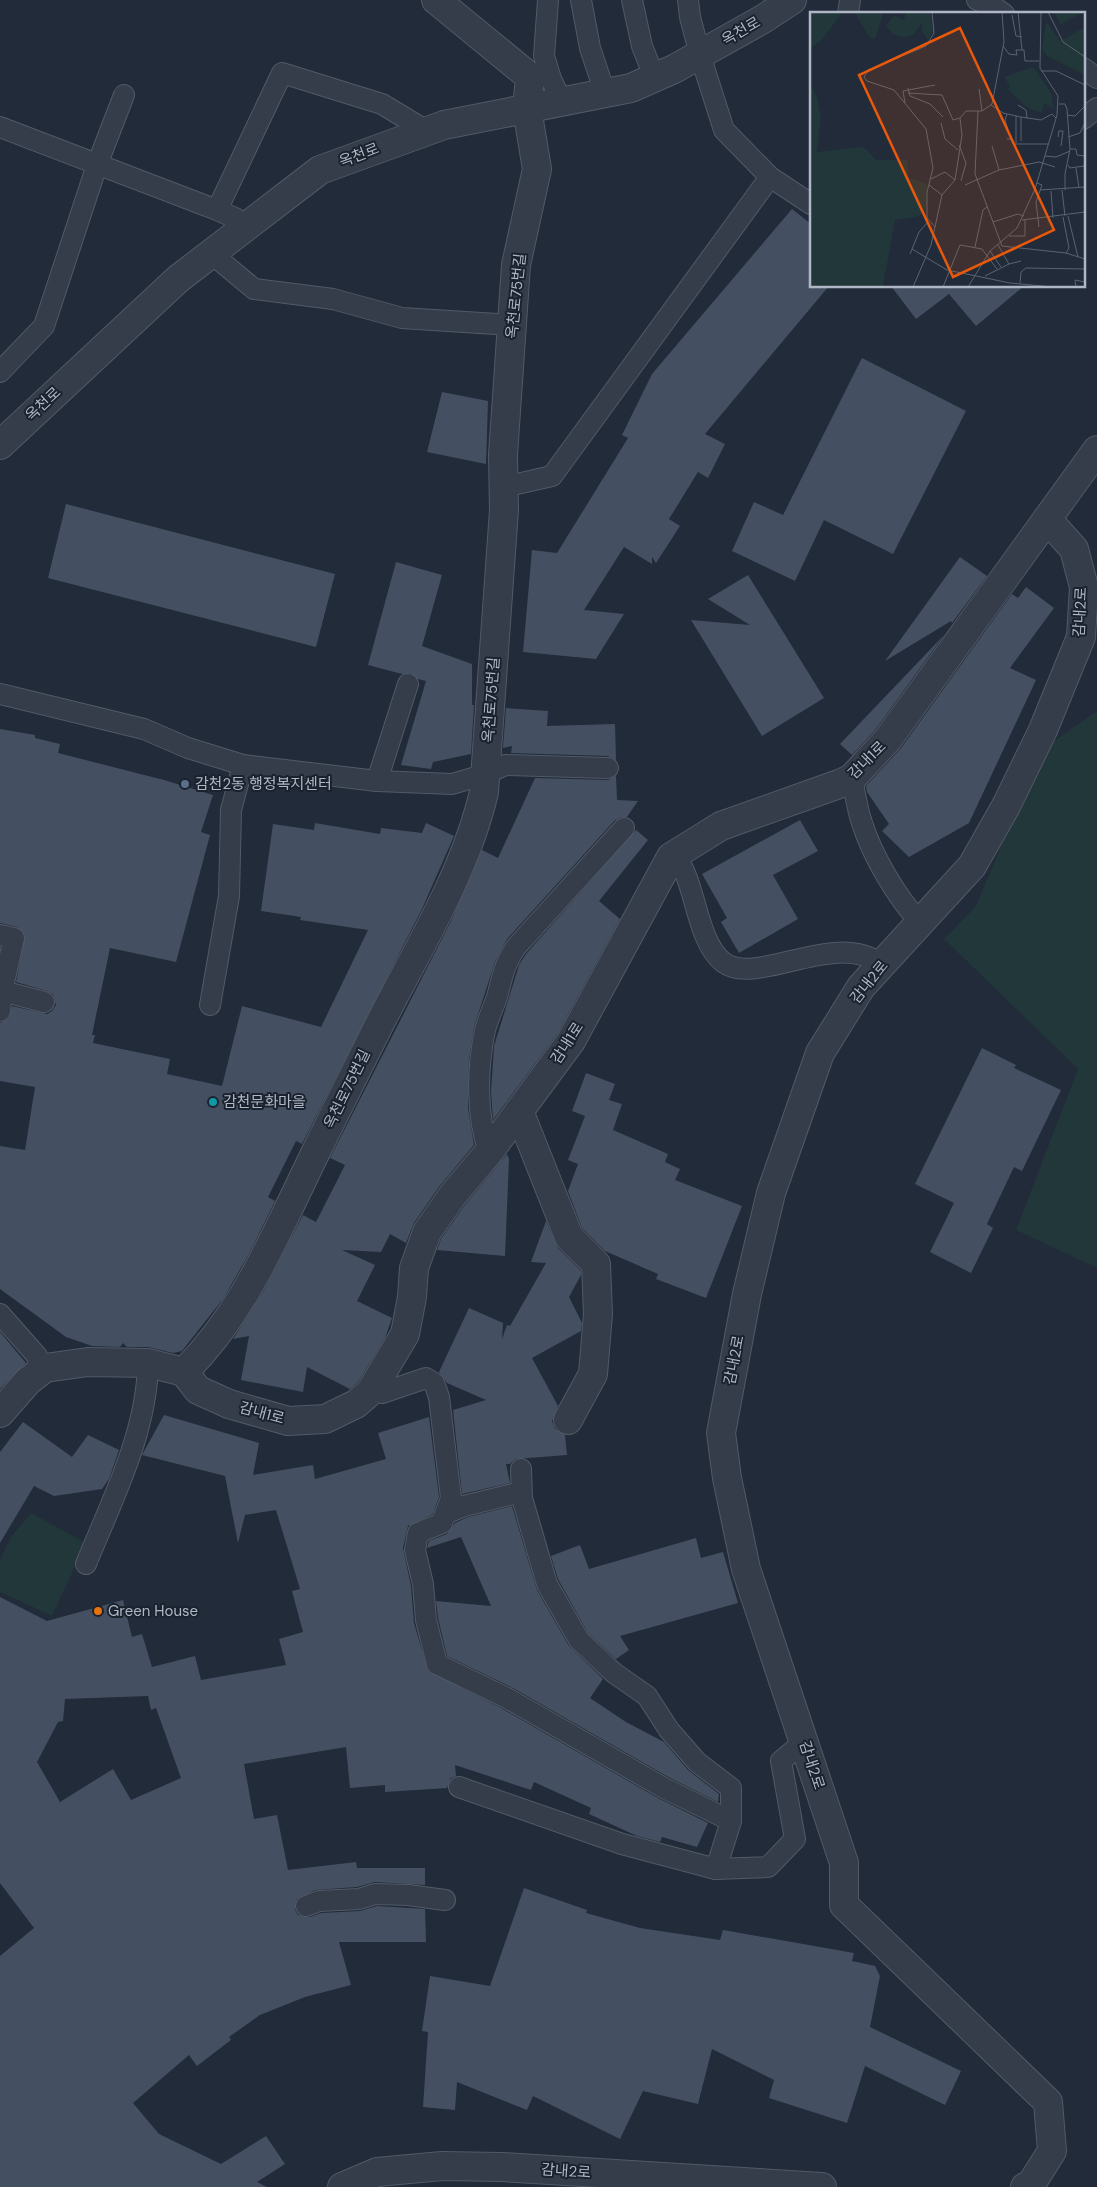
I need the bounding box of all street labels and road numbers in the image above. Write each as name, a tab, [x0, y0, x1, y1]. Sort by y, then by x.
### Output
street label: 옥천로	[718, 12, 764, 50]
street label: 옥천로	[336, 138, 382, 172]
street label: 옥천로75번길	[502, 252, 530, 340]
street label: 옥천로	[21, 383, 65, 425]
street label: 감내2로	[1069, 586, 1091, 638]
street label: 옥천로75번길	[478, 657, 504, 743]
street label: 감내1로	[844, 737, 890, 783]
street label: 감내2로	[845, 956, 893, 1008]
street label: 감내1로	[546, 1018, 588, 1068]
street label: 옥천로75번길	[319, 1046, 375, 1132]
street label: 감내2로	[719, 1334, 749, 1386]
street label: 감내1로	[237, 1397, 287, 1429]
street label: 감내2로	[795, 1738, 829, 1792]
street label: 감내2로	[540, 2159, 592, 2183]

